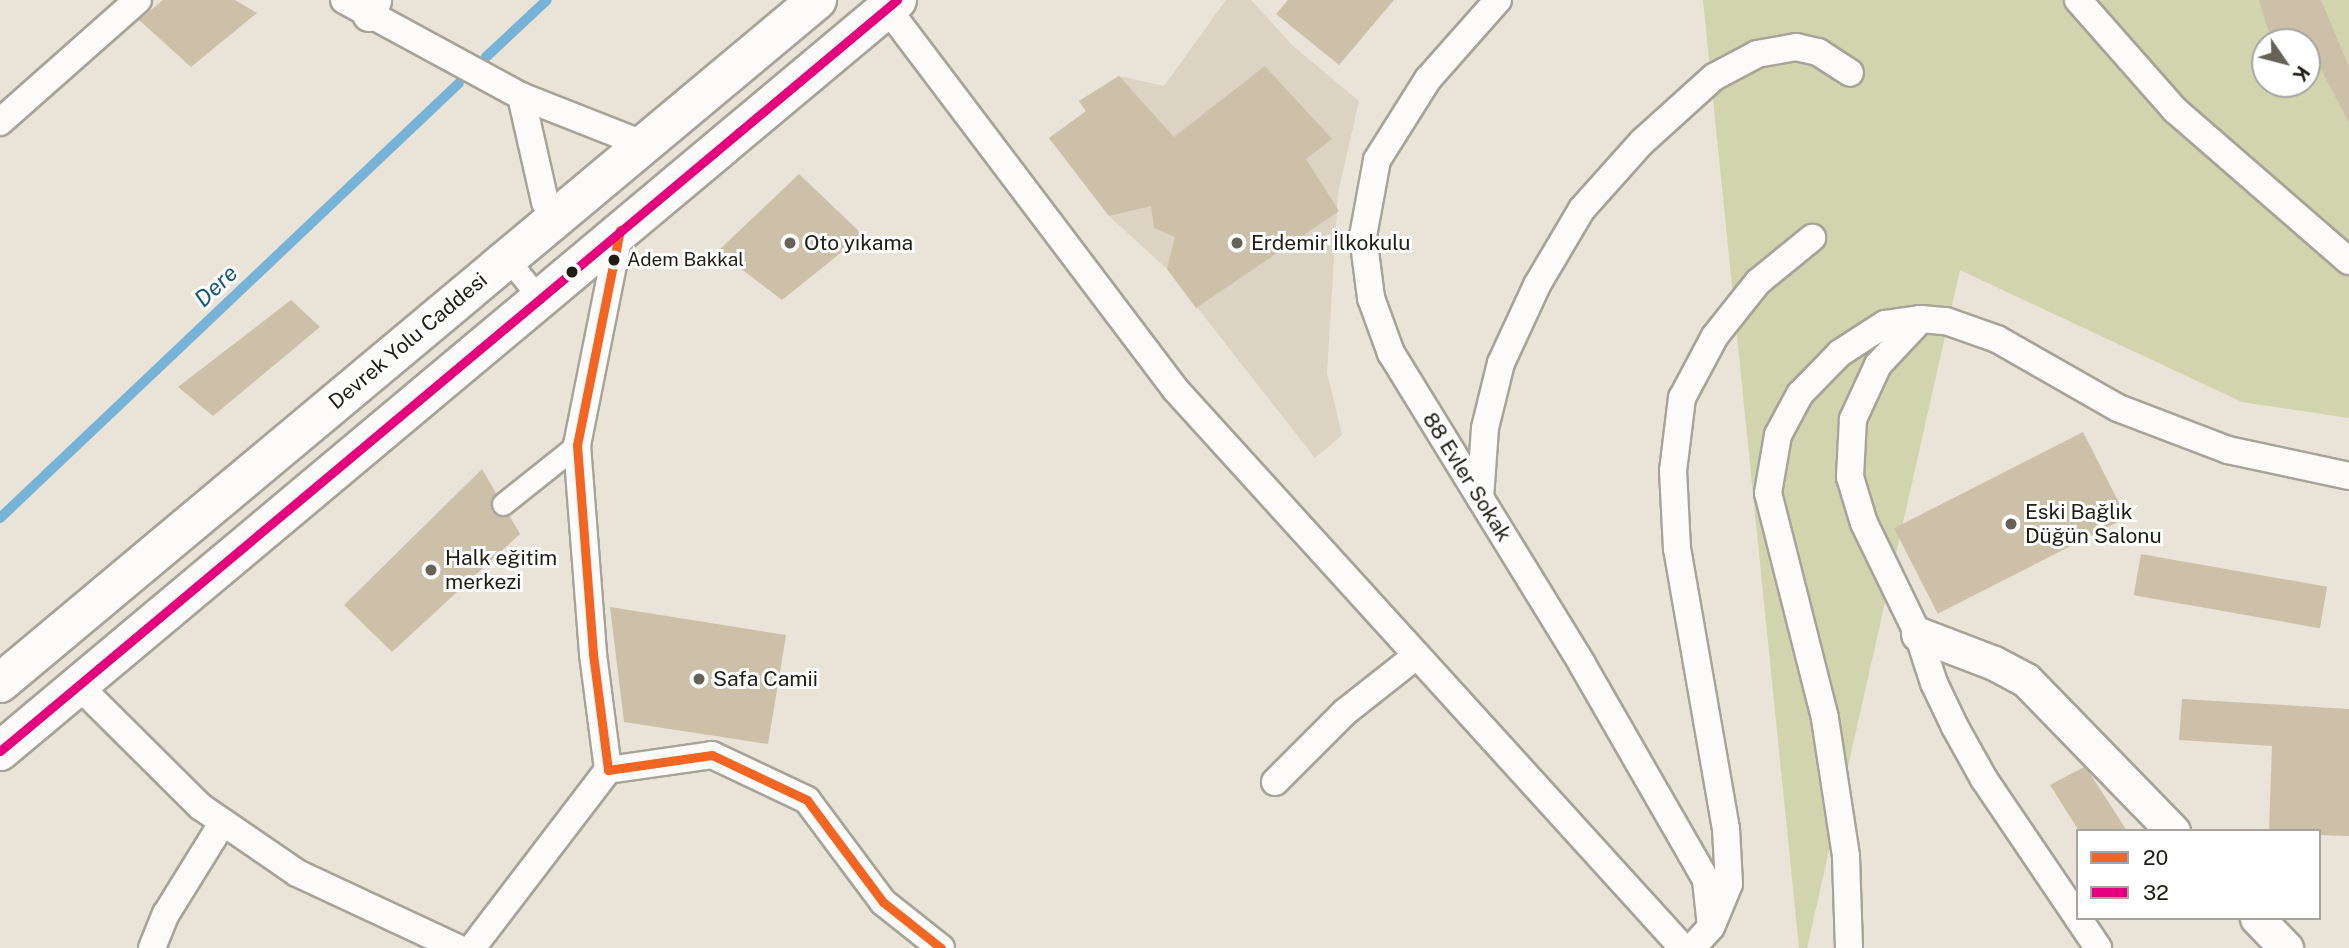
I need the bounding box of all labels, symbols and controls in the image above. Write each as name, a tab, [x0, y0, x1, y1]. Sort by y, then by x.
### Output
north arrow	[2251, 28, 2321, 98]
text: K	[2289, 62, 2314, 86]
place label: Oto yıkama	[804, 230, 913, 256]
place label: Erdemir İlkokulu	[1251, 230, 1410, 256]
marker: Oto yıkama	[782, 235, 798, 251]
marker: Erdemir İlkokulu	[1229, 235, 1245, 251]
place label: Adem Bakkal	[627, 249, 744, 271]
marker: Adem Bakkal	[607, 253, 621, 267]
water label: Dere	[189, 259, 243, 313]
unlabelled marker	[565, 265, 579, 279]
street label: Devrek Yolu Caddesi	[324, 267, 492, 415]
street label: 88 Evler Sokak	[1417, 408, 1517, 546]
place label: Eski Bağlık Düğün Salonu	[2025, 499, 2162, 549]
marker: Eski Bağlık Düğün Salonu	[2003, 516, 2019, 532]
place label: Halk eğitim merkezi	[445, 545, 558, 595]
marker: Halk eğitim merkezi	[423, 562, 439, 578]
place label: Safa Camii	[713, 666, 818, 692]
marker: Safa Camii	[691, 671, 707, 687]
legend	[2076, 829, 2321, 920]
text: 20	[2143, 845, 2168, 870]
text: 32	[2143, 880, 2169, 905]

